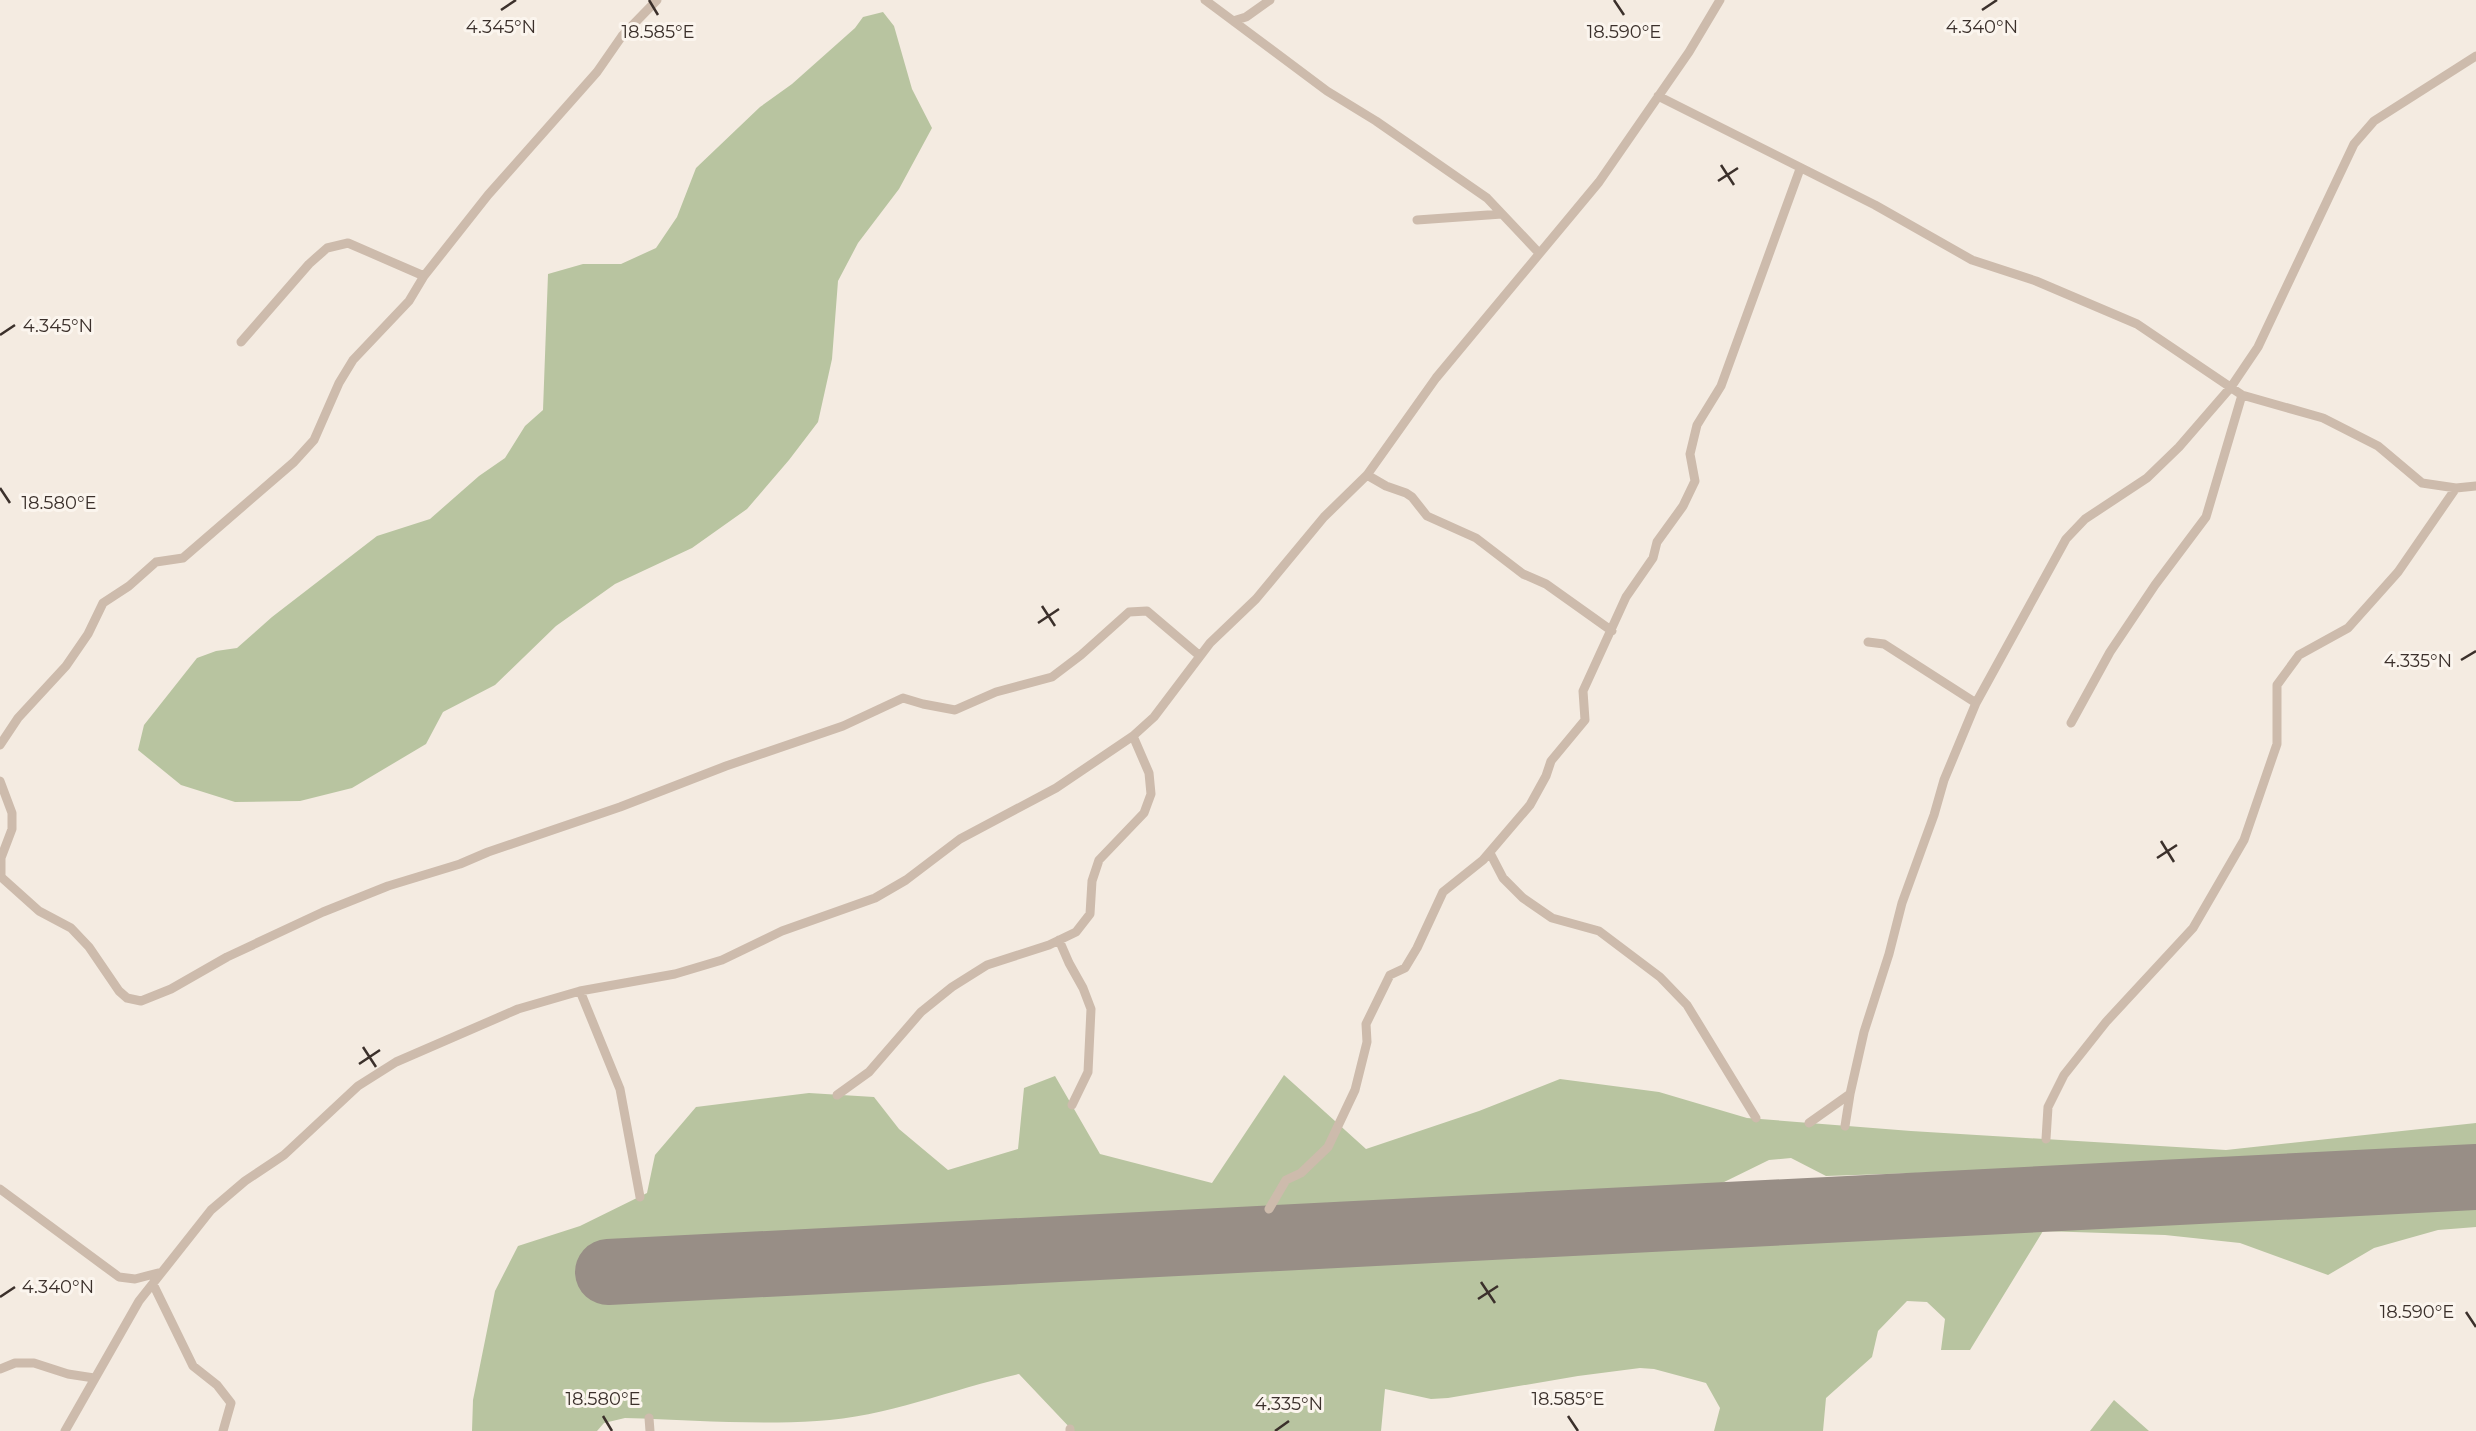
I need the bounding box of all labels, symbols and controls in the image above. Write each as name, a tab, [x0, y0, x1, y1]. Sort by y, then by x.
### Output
text: 4.345°N	[466, 16, 536, 38]
text: 4.340°N	[1946, 16, 2018, 38]
text: 18.585°E	[621, 21, 695, 43]
text: 18.590°E	[1587, 21, 1661, 43]
text: 4.345°N	[23, 315, 93, 337]
text: 18.580°E	[21, 492, 97, 514]
text: 4.335°N	[2384, 650, 2452, 672]
text: 4.340°N	[22, 1276, 94, 1298]
text: 18.590°E	[2380, 1301, 2454, 1323]
text: 18.580°E	[565, 1388, 641, 1410]
text: 18.585°E	[1531, 1388, 1605, 1410]
text: 4.335°N	[1255, 1393, 1323, 1415]

